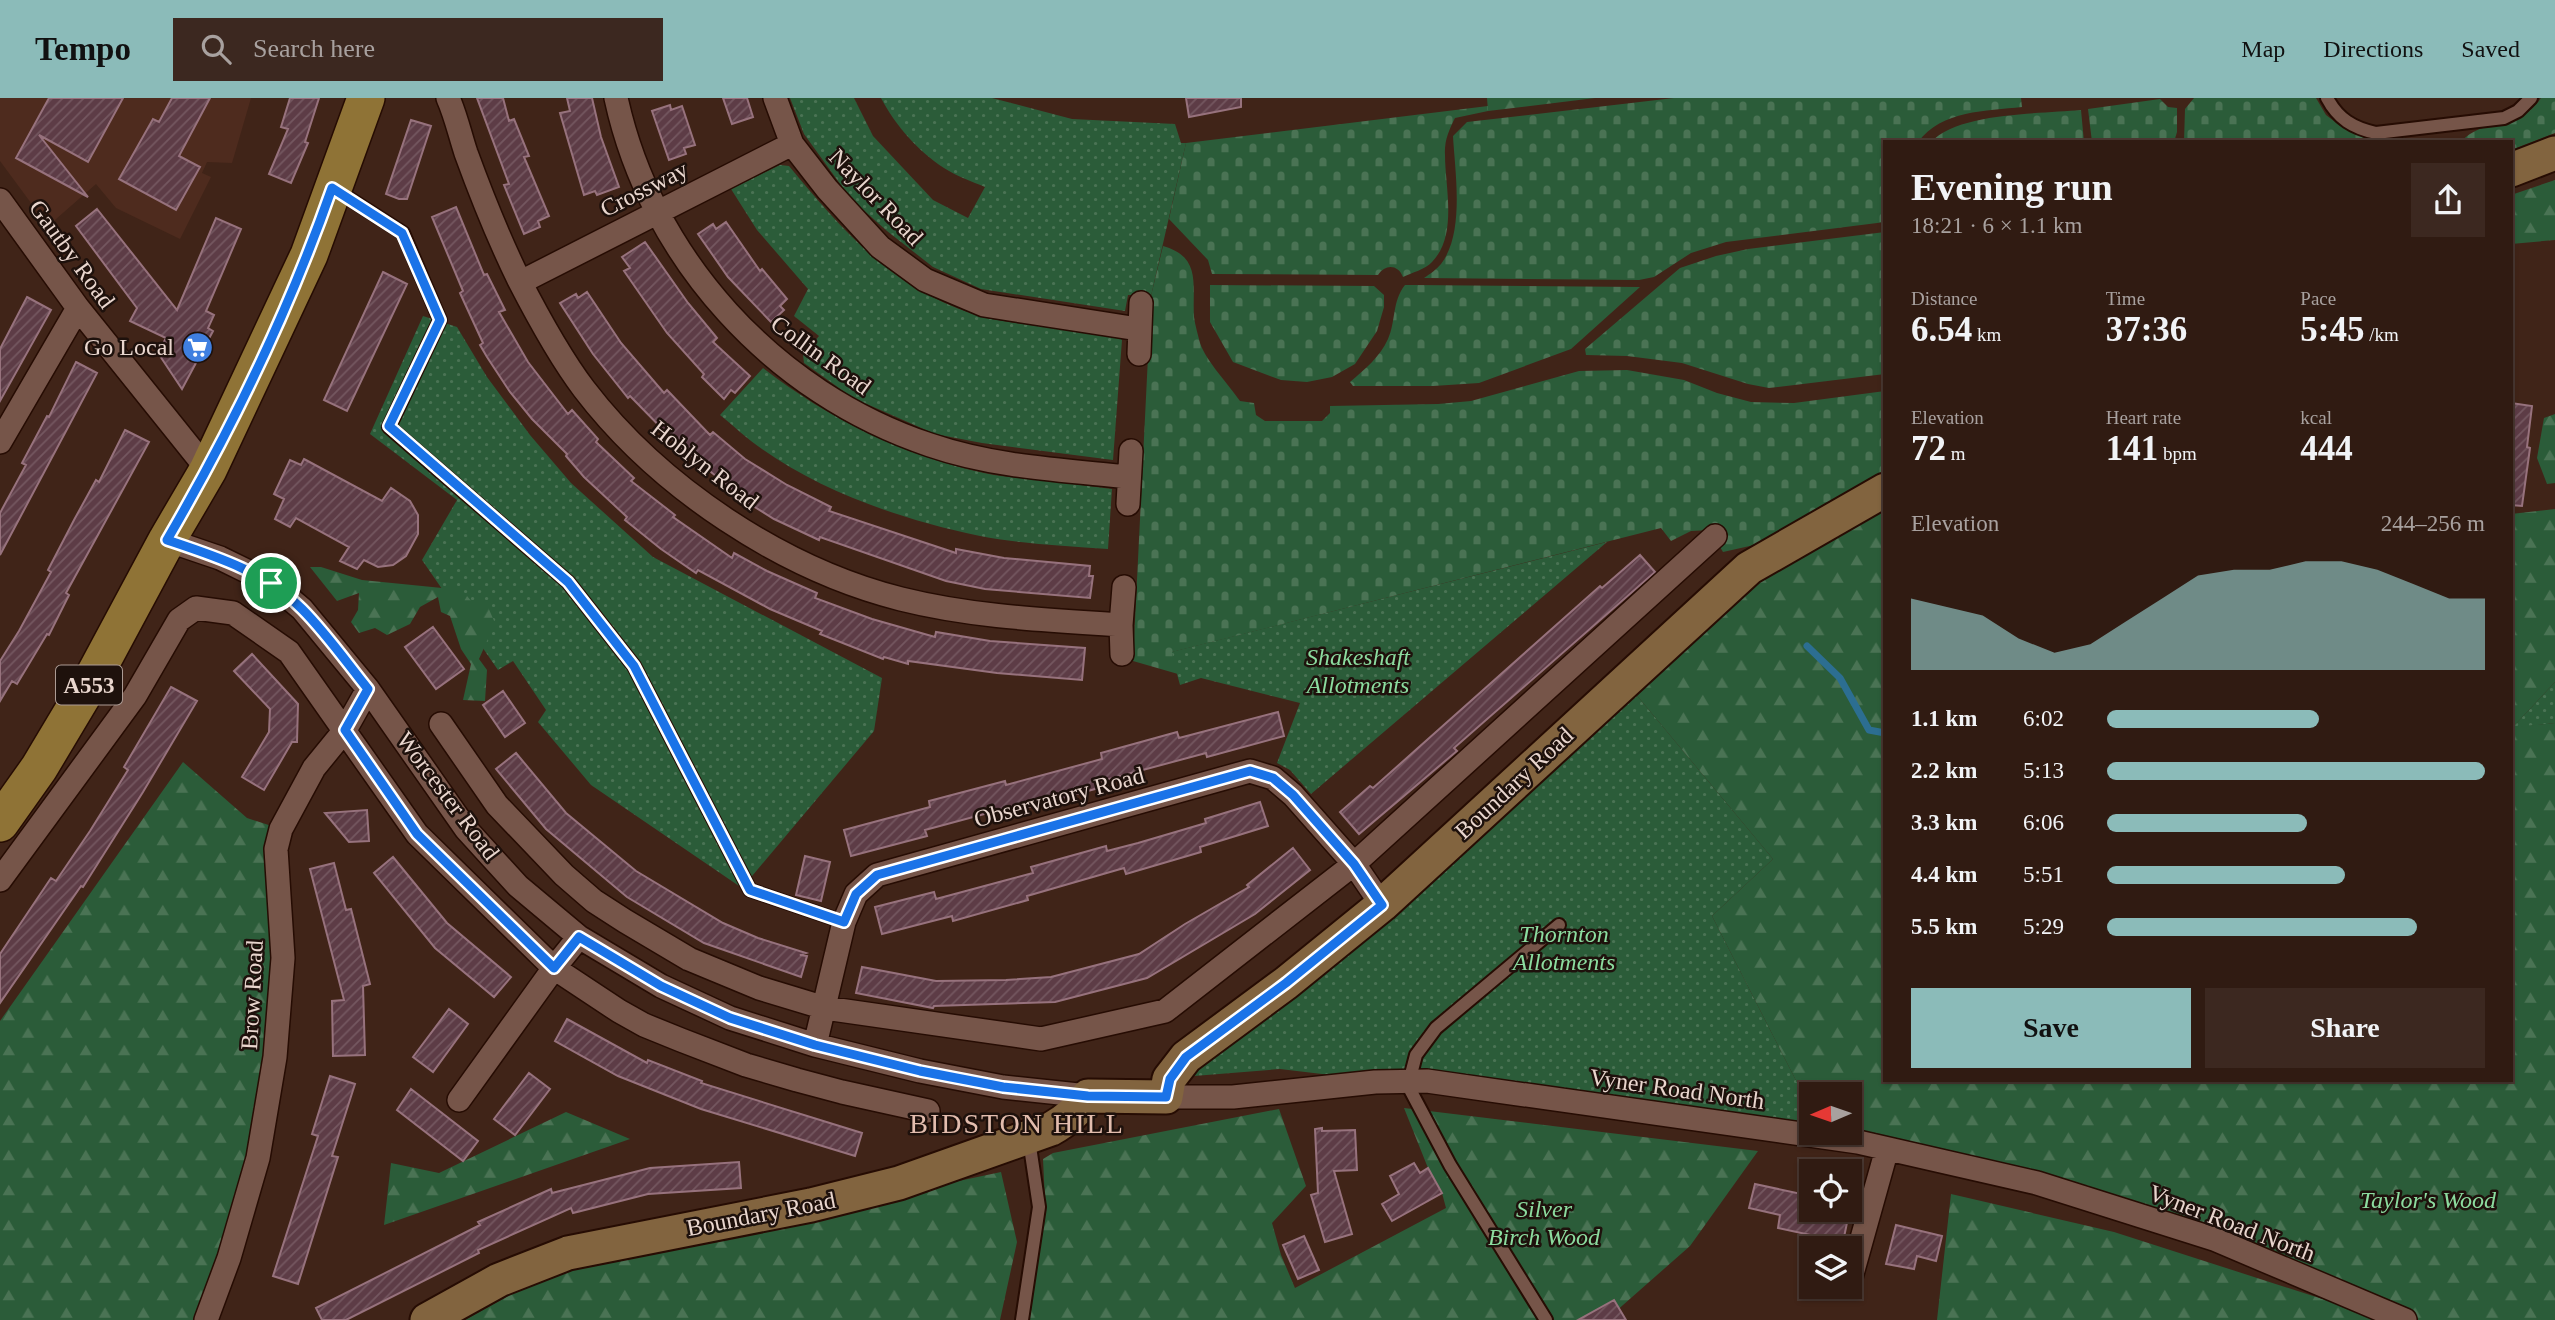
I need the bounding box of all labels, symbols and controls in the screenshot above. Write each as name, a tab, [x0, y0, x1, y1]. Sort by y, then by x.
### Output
search box	[173, 18, 663, 81]
icon: search	[197, 30, 235, 68]
text: Tempo	[35, 31, 131, 67]
text: Search here	[253, 34, 375, 63]
text: Map	[2241, 36, 2285, 62]
text: Directions	[2323, 36, 2423, 62]
text: Saved	[2461, 36, 2520, 62]
street label: Naylor Road	[824, 144, 928, 250]
street label: Crossway	[596, 156, 692, 222]
button: share	[2411, 163, 2485, 237]
text: Evening run	[1911, 166, 2113, 208]
street label: Gautby Road	[24, 195, 120, 313]
text: 18:21 · 6 × 1.1 km	[1911, 213, 2082, 238]
text: Distance	[1911, 288, 1977, 309]
text: Time	[2106, 288, 2145, 309]
text: Pace	[2300, 288, 2336, 309]
street label: Collin Road	[766, 310, 876, 400]
text: 6.54	[1911, 310, 1972, 349]
text: 37:36	[2106, 310, 2187, 349]
text: 5:45	[2300, 310, 2364, 349]
text: km	[1972, 324, 2001, 345]
text: /km	[2364, 324, 2399, 345]
supermarket icon: Go Local	[180, 330, 214, 364]
place label: Go Local	[84, 334, 174, 360]
text: Elevation	[1911, 407, 1984, 428]
text: Heart rate	[2106, 407, 2181, 428]
text: kcal	[2300, 407, 2332, 428]
street label: Hoblyn Road	[646, 415, 764, 515]
text: 72	[1911, 429, 1946, 468]
text: 141	[2106, 429, 2158, 468]
text: 444	[2300, 429, 2353, 468]
text: m	[1946, 443, 1966, 464]
text: bpm	[2158, 443, 2197, 464]
text: Elevation	[1911, 511, 1999, 536]
text: 244–256 m	[2381, 511, 2485, 536]
pin	[241, 553, 301, 613]
icon: arrive	[252, 564, 290, 602]
park label: Shakeshaft Allotments	[1305, 644, 1411, 698]
road number: A553	[56, 666, 122, 705]
text: 1.1 km	[1911, 706, 1977, 731]
text: 6:02	[2023, 706, 2064, 731]
street label: Boundary Road	[1450, 722, 1578, 844]
street label: Worcester Road	[391, 727, 505, 865]
text: 2.2 km	[1911, 758, 1977, 783]
text: 5:13	[2023, 758, 2064, 783]
street label: Observatory Road	[971, 762, 1147, 832]
text: 3.3 km	[1911, 810, 1977, 835]
text: 6:06	[2023, 810, 2064, 835]
text: 4.4 km	[1911, 862, 1977, 887]
text: 5:51	[2023, 862, 2064, 887]
text: 5.5 km	[1911, 914, 1977, 939]
text: 5:29	[2023, 914, 2064, 939]
park label: Thornton Allotments	[1511, 921, 1615, 975]
street label: Brow Road	[236, 939, 268, 1051]
button: Save	[1911, 988, 2191, 1068]
button: Share	[2205, 988, 2485, 1068]
street label: Vyner Road North	[1588, 1064, 1766, 1114]
north arrow	[1799, 1082, 1862, 1144]
map controls	[1799, 1082, 1862, 1299]
district label: BIDSTON HILL	[909, 1108, 1125, 1139]
button: locate	[1799, 1159, 1862, 1222]
street label: Vyner Road North	[2145, 1179, 2319, 1267]
street label: Boundary Road	[684, 1187, 838, 1241]
park label: Taylor's Wood	[2360, 1187, 2497, 1213]
park label: Silver Birch Wood	[1488, 1196, 1601, 1250]
button: layers	[1799, 1236, 1862, 1299]

